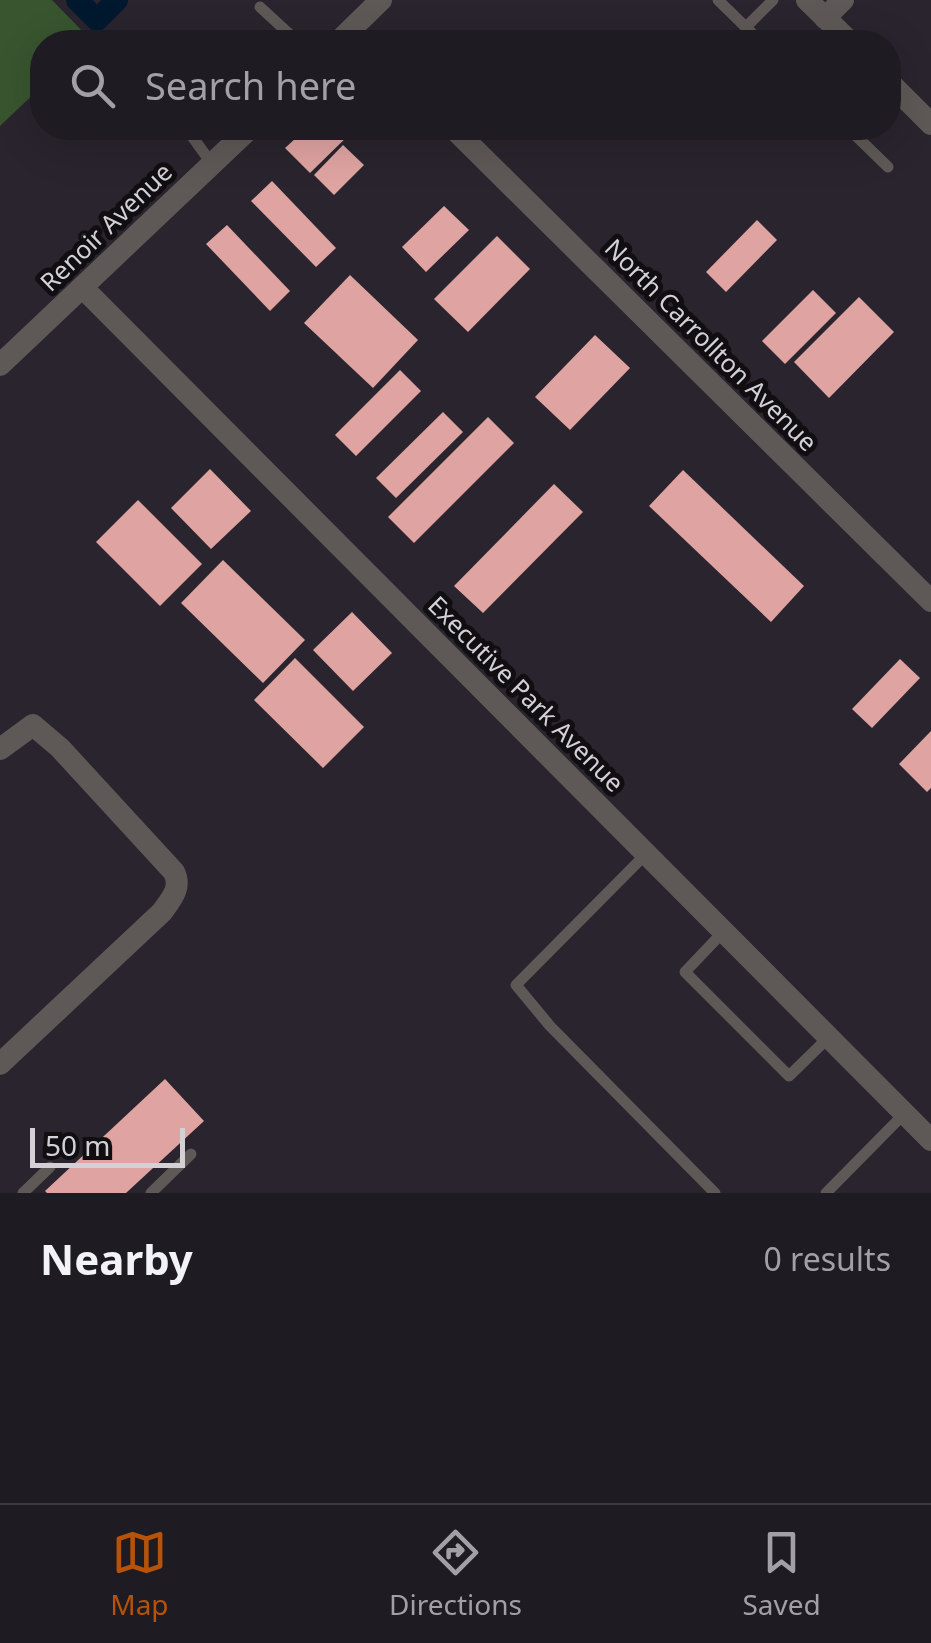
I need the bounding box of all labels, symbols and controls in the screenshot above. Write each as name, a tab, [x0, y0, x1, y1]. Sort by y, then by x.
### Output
search box	[30, 30, 901, 140]
icon: search	[65, 58, 120, 113]
text: Search here	[145, 59, 356, 111]
street label: Renoir Avenue	[32, 155, 179, 298]
street label: North Carrollton Avenue	[598, 231, 825, 458]
street label: Executive Park Avenue	[421, 588, 632, 799]
scale bar	[30, 1123, 185, 1168]
text: 50 m	[45, 1126, 111, 1164]
text: Nearby	[40, 1230, 193, 1287]
text: 0 results	[764, 1237, 891, 1280]
tab: Map	[110, 1525, 169, 1623]
tab: Directions	[389, 1525, 522, 1623]
tab: Saved	[742, 1525, 821, 1623]

